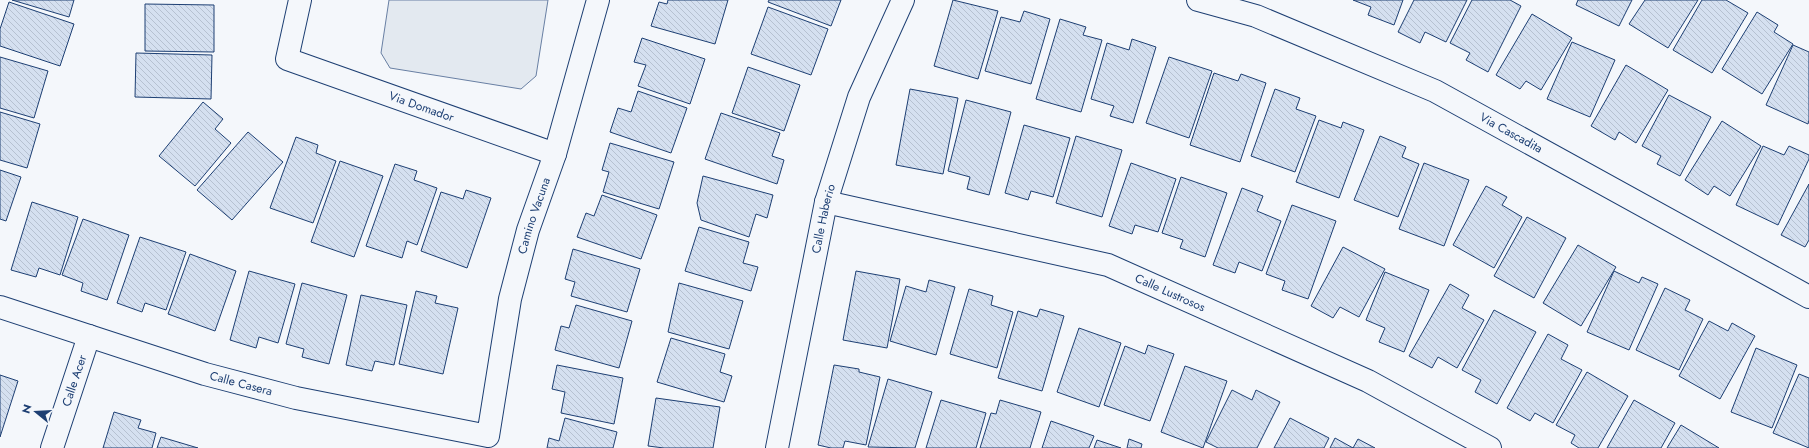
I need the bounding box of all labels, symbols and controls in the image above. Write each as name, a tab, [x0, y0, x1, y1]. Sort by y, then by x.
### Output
street label: Via Domador	[386, 87, 457, 127]
street label: Via Cascadita	[1476, 108, 1546, 158]
street label: Camino Vacuna	[513, 175, 555, 256]
street label: Calle Haberio	[807, 181, 840, 255]
street label: Calle Lustrosos	[1132, 269, 1208, 316]
street label: Calle Acer	[57, 352, 91, 409]
street label: Calle Casera	[208, 367, 275, 400]
north arrow	[16, 392, 56, 432]
text: N	[18, 402, 35, 416]

